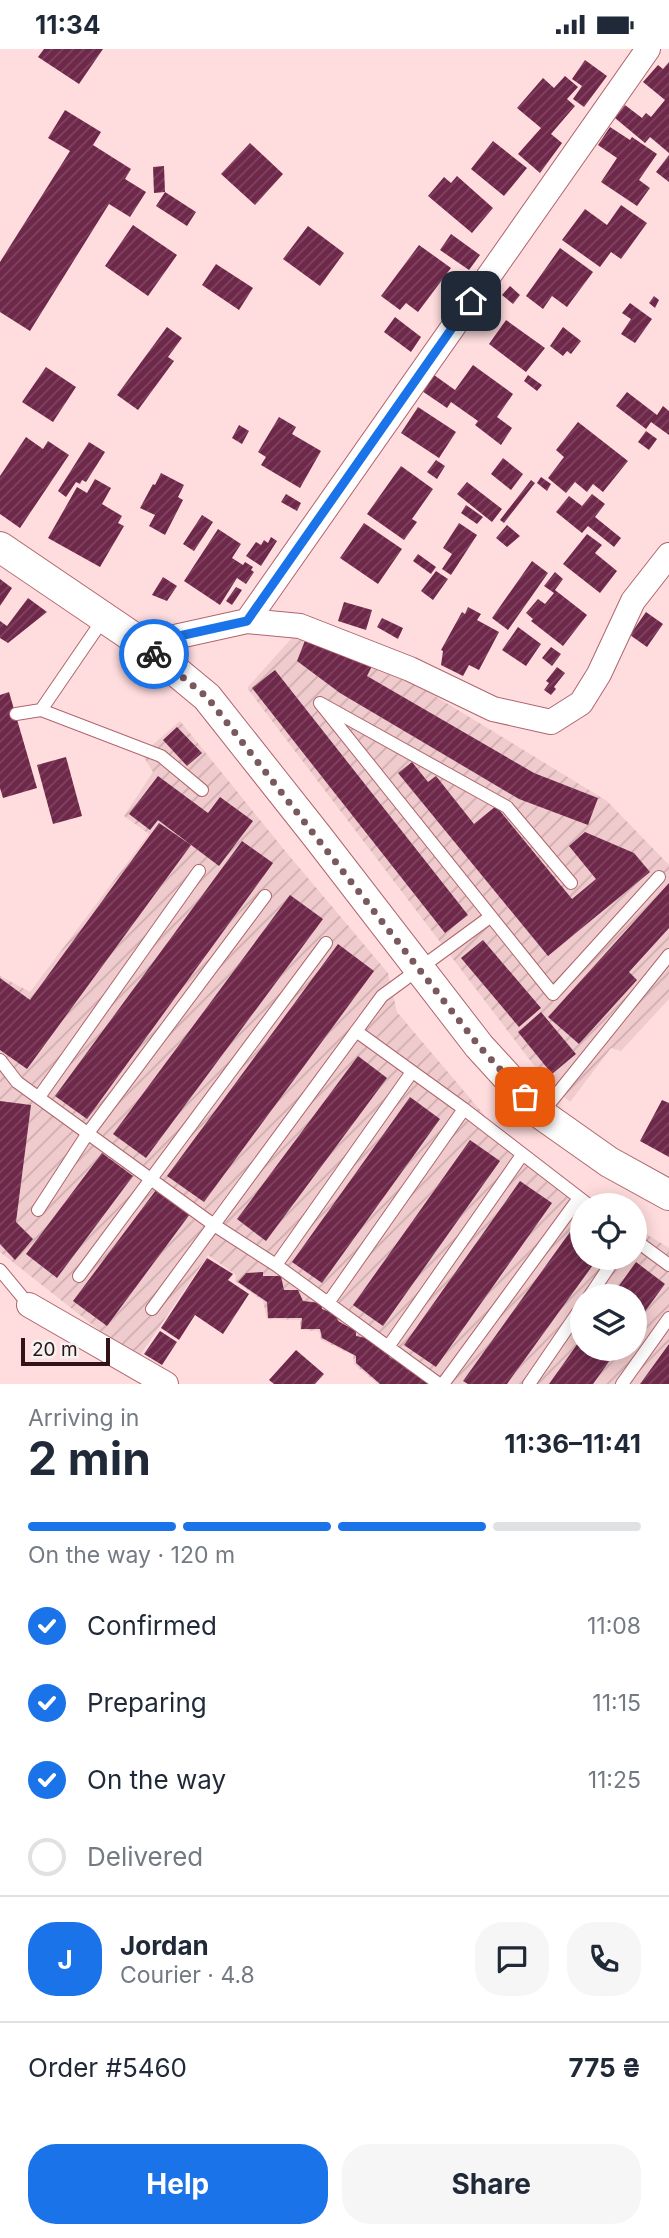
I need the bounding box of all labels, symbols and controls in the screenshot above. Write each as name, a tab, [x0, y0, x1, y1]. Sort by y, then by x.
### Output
text: 11:34	[35, 9, 100, 40]
pin	[441, 271, 501, 331]
icon: home	[452, 282, 490, 320]
courier	[119, 619, 189, 689]
icon: bike	[135, 635, 173, 673]
pin	[495, 1067, 555, 1127]
icon: bag	[506, 1078, 544, 1116]
map controls	[570, 1193, 647, 1361]
button: locate	[570, 1193, 647, 1270]
button: layers	[570, 1284, 647, 1361]
scale bar	[21, 1335, 110, 1367]
text: 20 m	[32, 1338, 78, 1361]
text: Arriving in	[28, 1404, 139, 1432]
text: 11:36–11:41	[504, 1428, 641, 1459]
text: 2 min	[28, 1430, 151, 1486]
text: On the way · 120 m	[28, 1541, 235, 1569]
icon: check	[28, 1607, 66, 1645]
text: Confirmed	[87, 1610, 217, 1641]
text: 11:08	[587, 1612, 641, 1640]
icon: check	[28, 1684, 66, 1722]
text: Preparing	[87, 1687, 207, 1718]
text: 11:15	[592, 1689, 641, 1717]
icon: check	[28, 1761, 66, 1799]
text: On the way	[87, 1764, 226, 1795]
text: 11:25	[588, 1766, 641, 1794]
text: Delivered	[87, 1841, 203, 1872]
button: chat	[475, 1922, 549, 1996]
button: phone	[567, 1922, 641, 1996]
text: Jordan	[120, 1930, 209, 1961]
text: J	[57, 1944, 73, 1975]
text: Courier · 4.8	[120, 1961, 255, 1989]
text: Order #5460	[28, 2052, 187, 2083]
text: 775 ₴	[569, 2052, 641, 2083]
button: Help	[28, 2144, 328, 2224]
button: Share	[342, 2144, 641, 2224]

